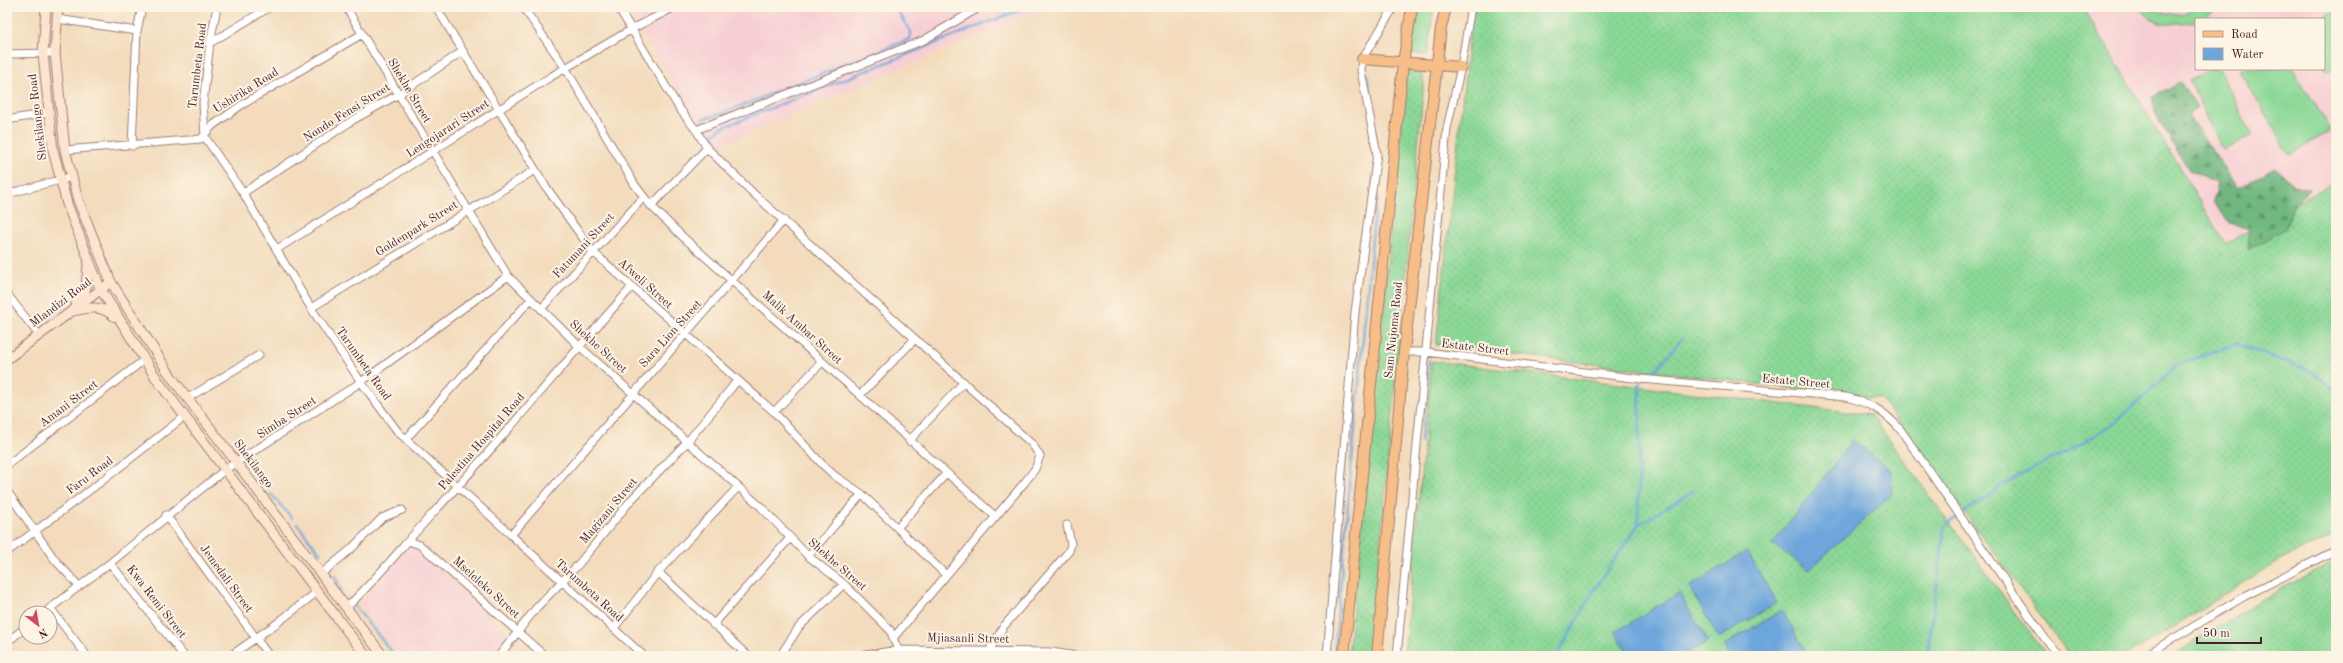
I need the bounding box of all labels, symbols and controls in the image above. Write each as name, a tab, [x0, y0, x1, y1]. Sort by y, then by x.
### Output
legend	[2195, 18, 2325, 70]
street label: Tarumbeta Road	[187, 22, 209, 110]
text: Road	[2231, 29, 2258, 41]
text: Water	[2231, 49, 2264, 61]
street label: Shekhe Street	[385, 57, 433, 125]
street label: Ushirika Road	[211, 66, 281, 116]
street label: Shekilango Road	[27, 73, 49, 161]
street label: Nondo Fensi Street	[301, 81, 393, 145]
street label: Lengojarari Street	[404, 98, 492, 160]
street label: Goldenpark Street	[374, 199, 460, 259]
street label: Fatumani Street	[551, 211, 617, 281]
street label: Afweli Street	[615, 256, 675, 312]
street label: Mlandizi Road	[28, 276, 94, 330]
street label: Sam Nujoma Road	[1383, 281, 1405, 379]
street label: Malik Ambar Street	[760, 289, 844, 367]
street label: Sara Lion Street	[638, 298, 704, 370]
street label: Shekhe Street	[567, 318, 629, 376]
street label: Tarumbeta Road	[333, 325, 393, 403]
street label: Estate Street	[1440, 338, 1510, 358]
street label: Estate Street	[1761, 373, 1831, 391]
street label: Amani Street	[38, 378, 100, 430]
street label: Palestina Hospital Road	[437, 391, 527, 493]
street label: Simba Street	[255, 395, 319, 441]
street label: Shekilango	[231, 438, 275, 490]
street label: Faru Road	[65, 455, 115, 497]
street label: Magizani Street	[578, 476, 640, 546]
street label: Shekhe Street	[806, 537, 868, 593]
street label: Jemedali Street	[197, 543, 255, 615]
street label: Mseleleko Street	[450, 555, 522, 621]
street label: Tarumbeta Road	[553, 558, 625, 624]
street label: Kwa Remi Street	[124, 563, 188, 641]
north arrow	[18, 605, 58, 645]
scale bar	[2197, 619, 2261, 645]
text: N	[35, 625, 49, 639]
text: 50 m	[2203, 627, 2230, 640]
street label: Mjiasanli Street	[927, 632, 1009, 646]

